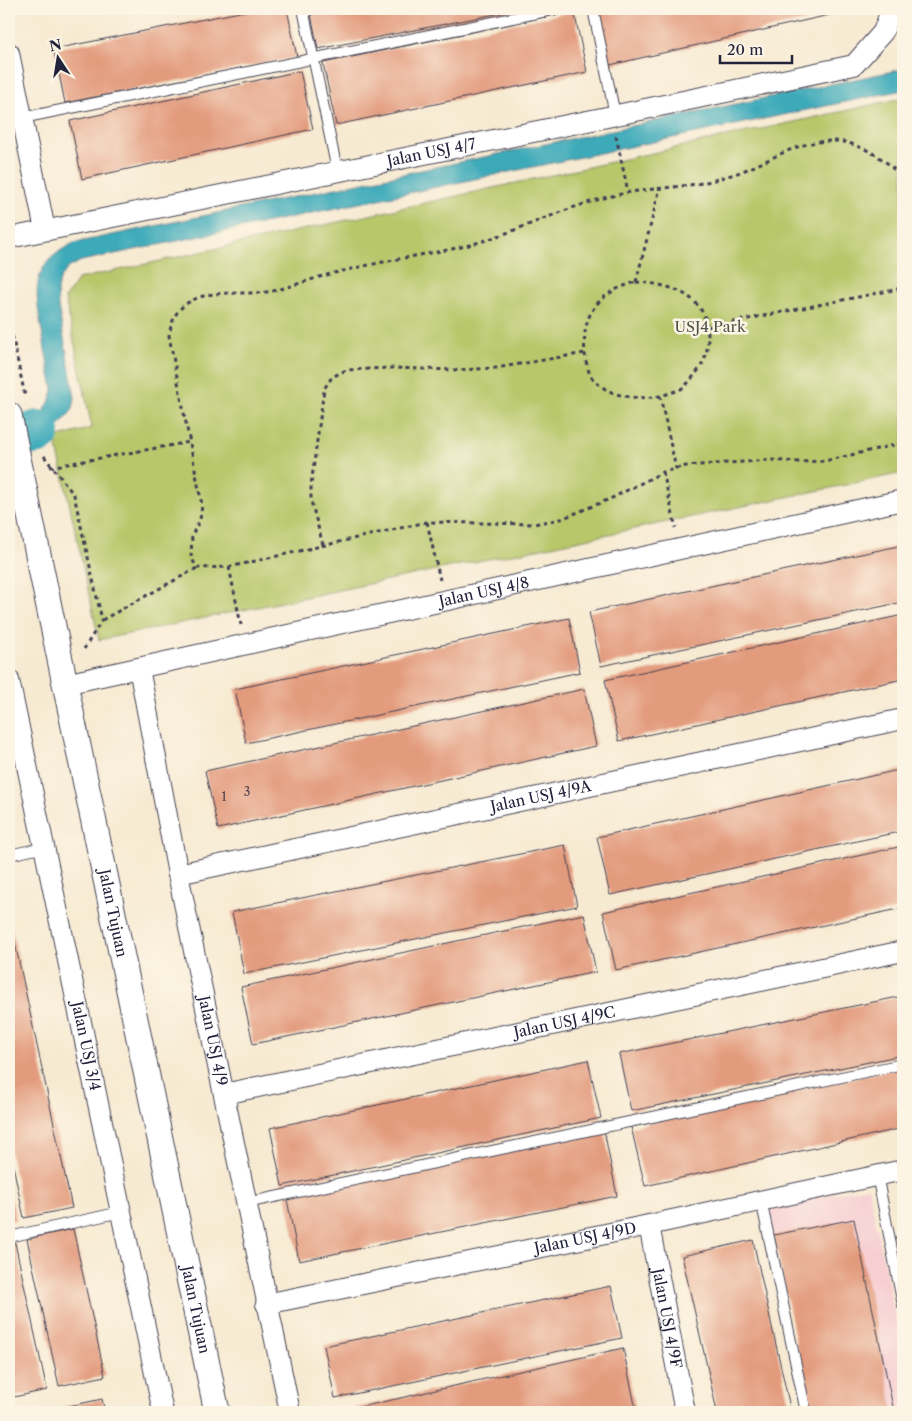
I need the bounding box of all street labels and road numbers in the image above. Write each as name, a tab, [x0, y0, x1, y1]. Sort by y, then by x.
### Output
street label: Jalan USJ 4/7	[383, 134, 478, 171]
street label: Jalan USJ 4/8	[435, 572, 531, 611]
street label: Jalan USJ 4/9A	[487, 776, 594, 816]
street label: Jalan Tujuan	[95, 866, 132, 959]
street label: Jalan USJ 4/9	[194, 992, 232, 1087]
street label: Jalan USJ 3/4	[67, 998, 105, 1092]
street label: Jalan USJ 4/9C	[510, 1002, 617, 1042]
street label: Jalan USJ 4/9D	[530, 1218, 638, 1258]
street label: Jalan Tujuan	[177, 1262, 215, 1356]
street label: Jalan USJ 4/9F	[648, 1265, 686, 1370]

